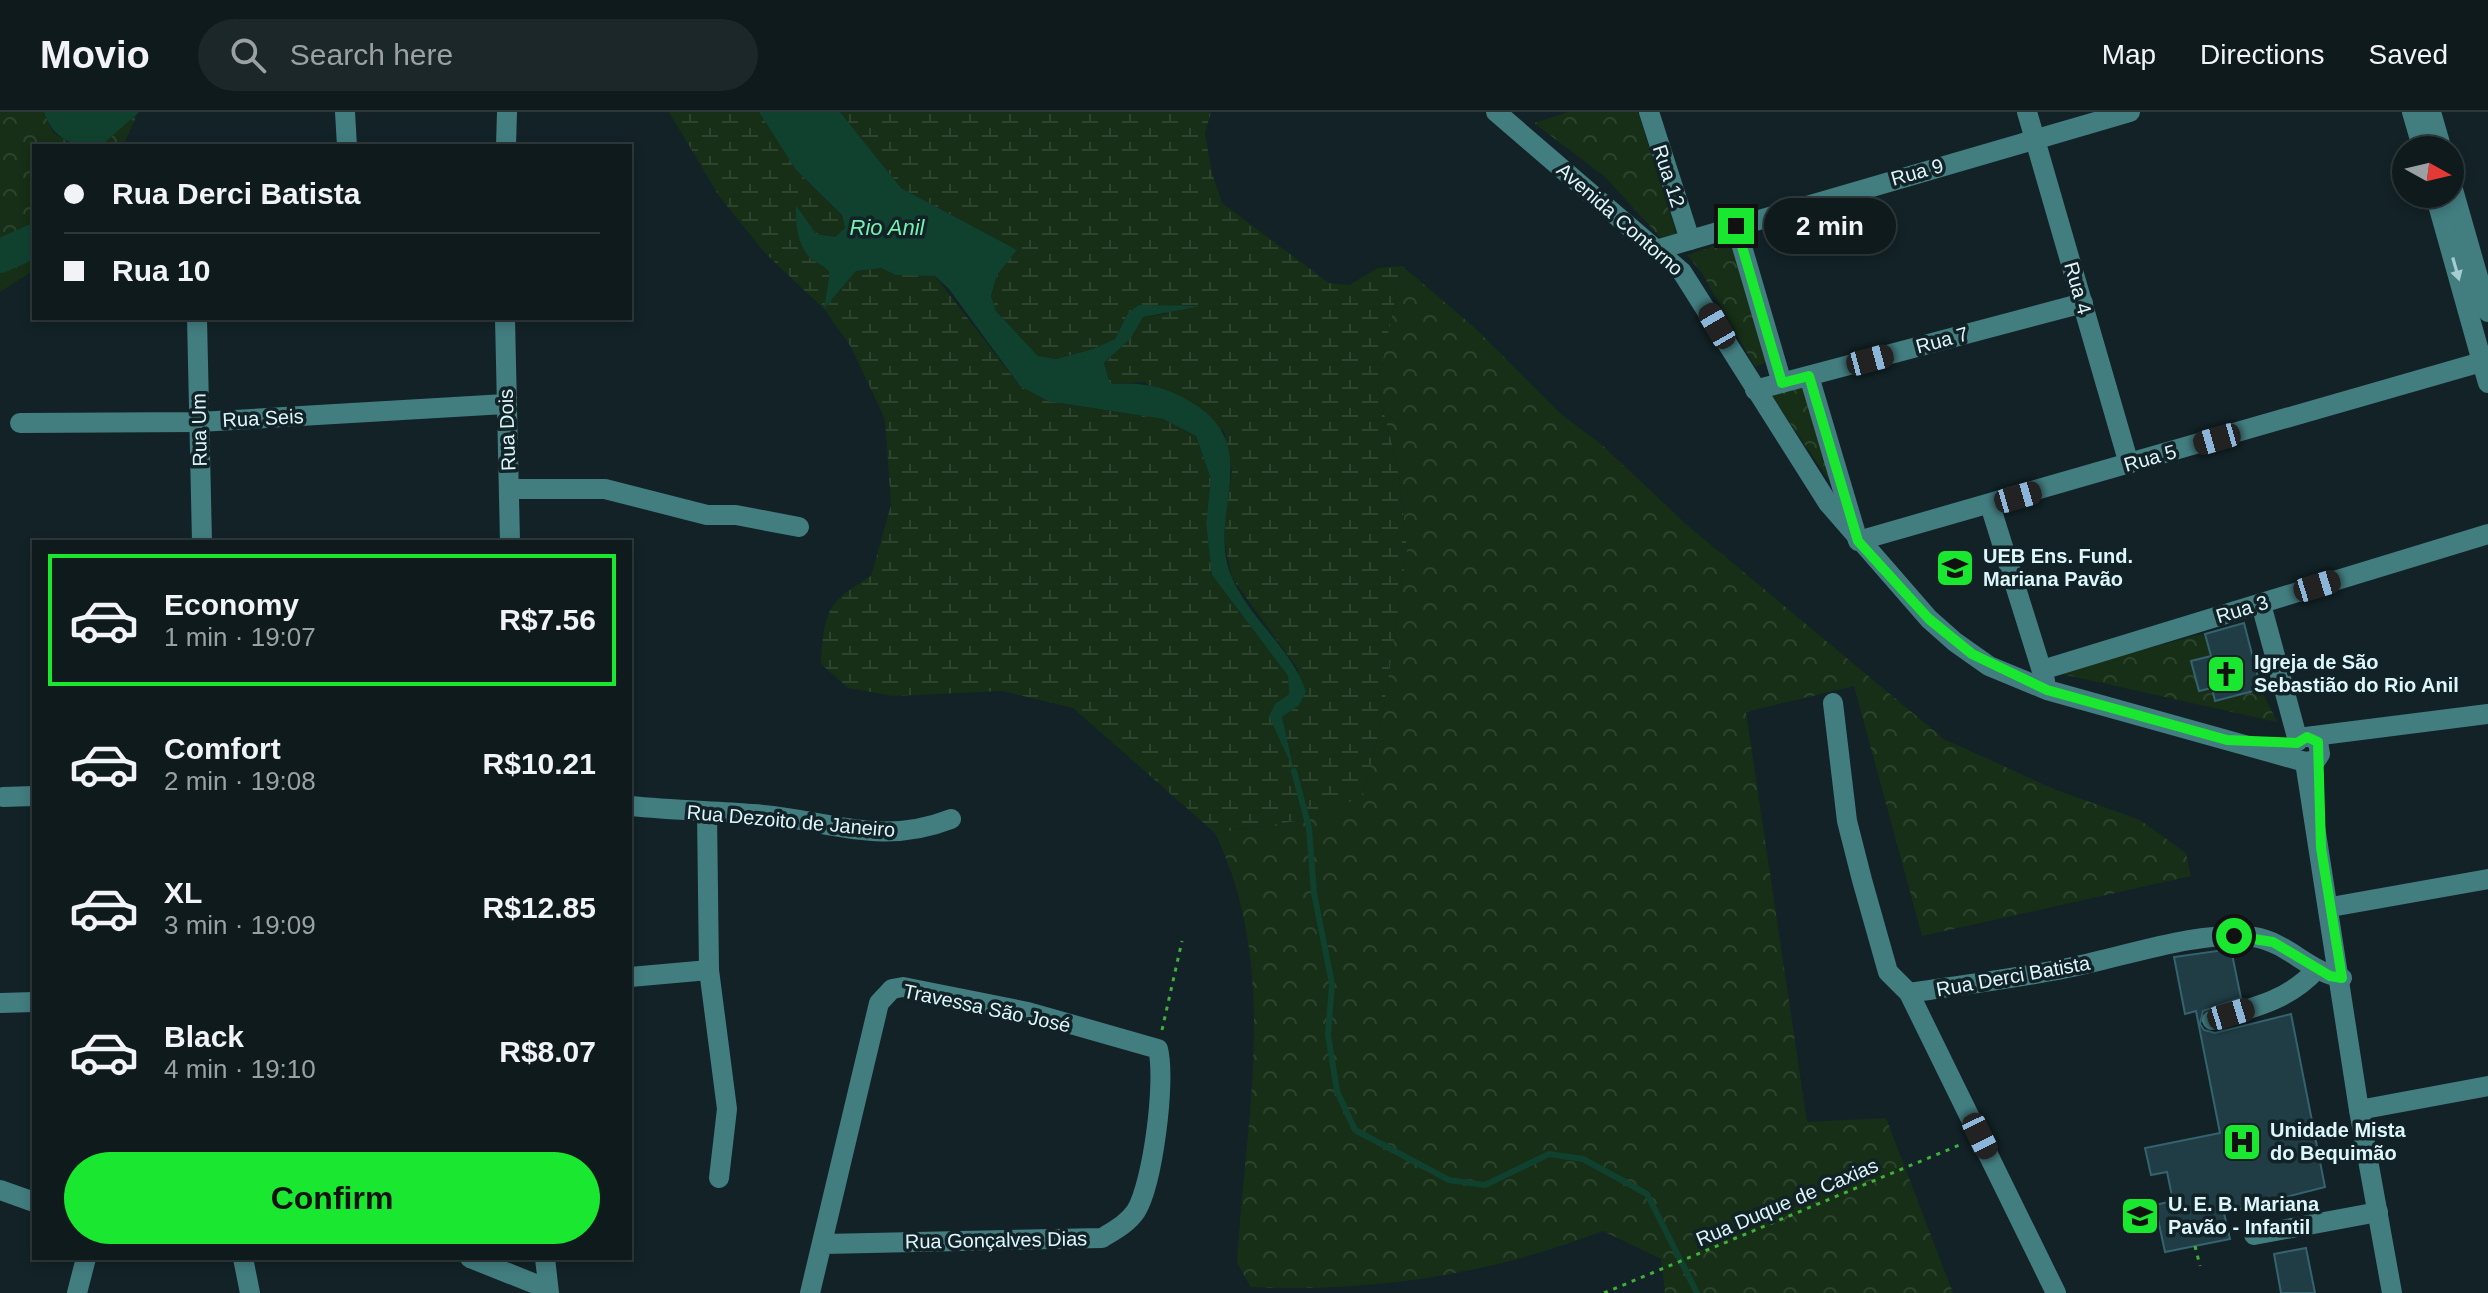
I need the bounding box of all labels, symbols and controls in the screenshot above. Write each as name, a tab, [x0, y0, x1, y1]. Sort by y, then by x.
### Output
search box	[198, 19, 758, 91]
icon: search	[226, 33, 270, 77]
text: Movio	[40, 34, 150, 76]
text: Search here	[290, 38, 453, 71]
text: Map	[2102, 39, 2156, 70]
text: Directions	[2200, 39, 2325, 70]
text: Saved	[2369, 39, 2448, 70]
north arrow	[2392, 136, 2464, 208]
map controls	[2392, 136, 2464, 208]
street label: Rua 12	[1649, 142, 1689, 210]
street label: Rua 9	[1888, 154, 1946, 190]
street label: Avenida Contorno	[1553, 158, 1687, 280]
text: Rua Derci Batista	[112, 177, 360, 210]
callout: 2 min	[1764, 198, 1896, 254]
route end	[1718, 208, 1754, 244]
text: 2 min	[1796, 211, 1864, 241]
water label: Rio Anil	[850, 215, 926, 240]
text: Rua 10	[112, 254, 210, 287]
one-way arrow	[2450, 258, 2463, 282]
street label: Rua 4	[2060, 259, 2096, 317]
car	[1695, 299, 1739, 353]
street label: Rua 7	[1913, 322, 1971, 358]
car	[1844, 342, 1896, 378]
street label: Rua Dois	[495, 389, 519, 471]
street label: Rua Um	[187, 393, 211, 467]
street label: Rua Seis	[222, 405, 304, 431]
car	[2191, 421, 2243, 457]
street label: Rua 5	[2121, 440, 2179, 476]
car	[1992, 479, 2044, 515]
place label: UEB Ens. Fund. Mariana Pavão	[1983, 545, 2133, 590]
school or university icon: UEB Ens. Fund. Mariana Pavão	[1934, 547, 1976, 589]
car	[2291, 568, 2343, 604]
icon: car	[68, 584, 140, 656]
text: Economy	[164, 588, 299, 621]
street label: Rua 3	[2213, 591, 2271, 627]
text: R$7.56	[499, 603, 596, 636]
text: 1 min · 19:07	[164, 622, 316, 652]
place label: Igreja de São Sebastião do Rio Anil	[2254, 651, 2459, 696]
church icon: Igreja de São Sebastião do Rio Anil	[2205, 653, 2247, 695]
icon: car	[68, 728, 140, 800]
text: Comfort	[164, 732, 281, 765]
text: R$10.21	[483, 747, 596, 780]
text: 2 min · 19:08	[164, 766, 316, 796]
street label: Rua Dezoito de Janeiro	[686, 801, 896, 841]
icon: car	[68, 872, 140, 944]
text: XL	[164, 876, 202, 909]
text: R$12.85	[483, 891, 596, 924]
text: 3 min · 19:09	[164, 910, 316, 940]
route start	[2216, 918, 2252, 954]
street label: Rua Derci Batista	[1934, 952, 2092, 1000]
street label: Travessa São José	[901, 980, 1073, 1036]
car	[2205, 996, 2257, 1032]
icon: car	[68, 1016, 140, 1088]
text: Black	[164, 1020, 244, 1053]
text: R$8.07	[499, 1035, 596, 1068]
text: 4 min · 19:10	[164, 1054, 316, 1084]
car	[1959, 1109, 2001, 1163]
place label: Unidade Mista do Bequimão	[2270, 1119, 2406, 1164]
hospital icon: Unidade Mista do Bequimão	[2221, 1121, 2263, 1163]
button: Confirm	[64, 1152, 600, 1244]
street label: Rua Duque de Caxias	[1693, 1154, 1881, 1250]
place label: U. E. B. Mariana Pavão - Infantil	[2168, 1193, 2320, 1238]
school or university icon: U. E. B. Mariana Pavão - Infantil	[2119, 1195, 2161, 1237]
street label: Rua Gonçalves Dias	[905, 1227, 1087, 1253]

